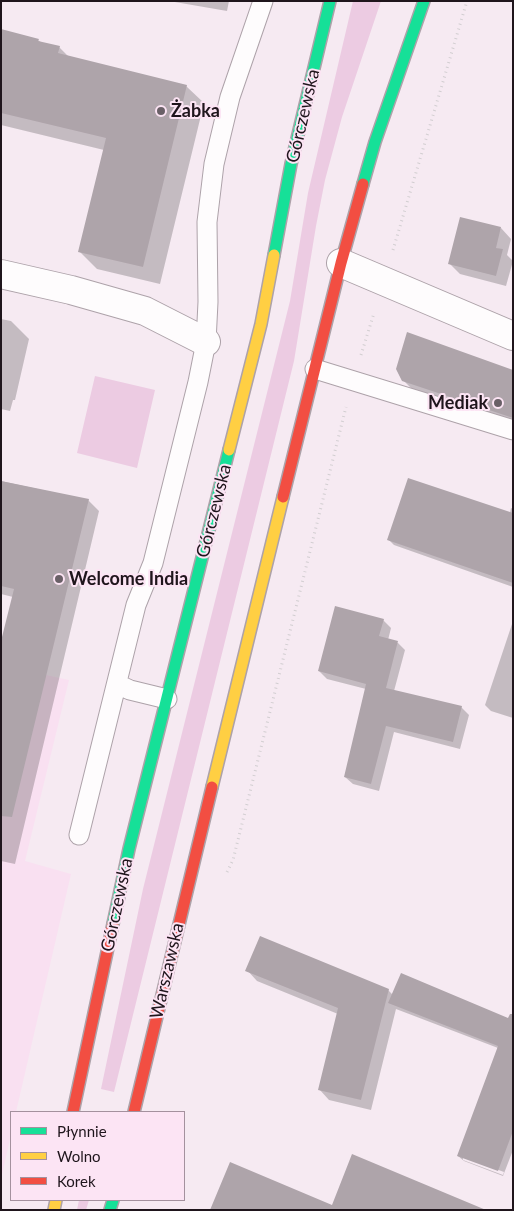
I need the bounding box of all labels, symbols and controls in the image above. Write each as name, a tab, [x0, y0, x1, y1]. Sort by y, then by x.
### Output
street label: Górczewska	[282, 67, 324, 165]
place label: Żabka	[171, 100, 220, 122]
marker: Żabka	[155, 105, 167, 117]
place label: Mediak	[428, 392, 488, 414]
marker: Mediak	[492, 397, 504, 409]
street label: Górczewska	[192, 462, 236, 560]
place label: Welcome India	[69, 568, 188, 590]
marker: Welcome India	[53, 573, 65, 585]
street label: Górczewska	[97, 856, 137, 954]
street label: Warszawska	[145, 921, 189, 1021]
legend	[10, 1111, 185, 1201]
text: Płynnie	[57, 1122, 107, 1140]
text: Wolno	[57, 1147, 101, 1165]
text: Korek	[57, 1172, 96, 1190]

